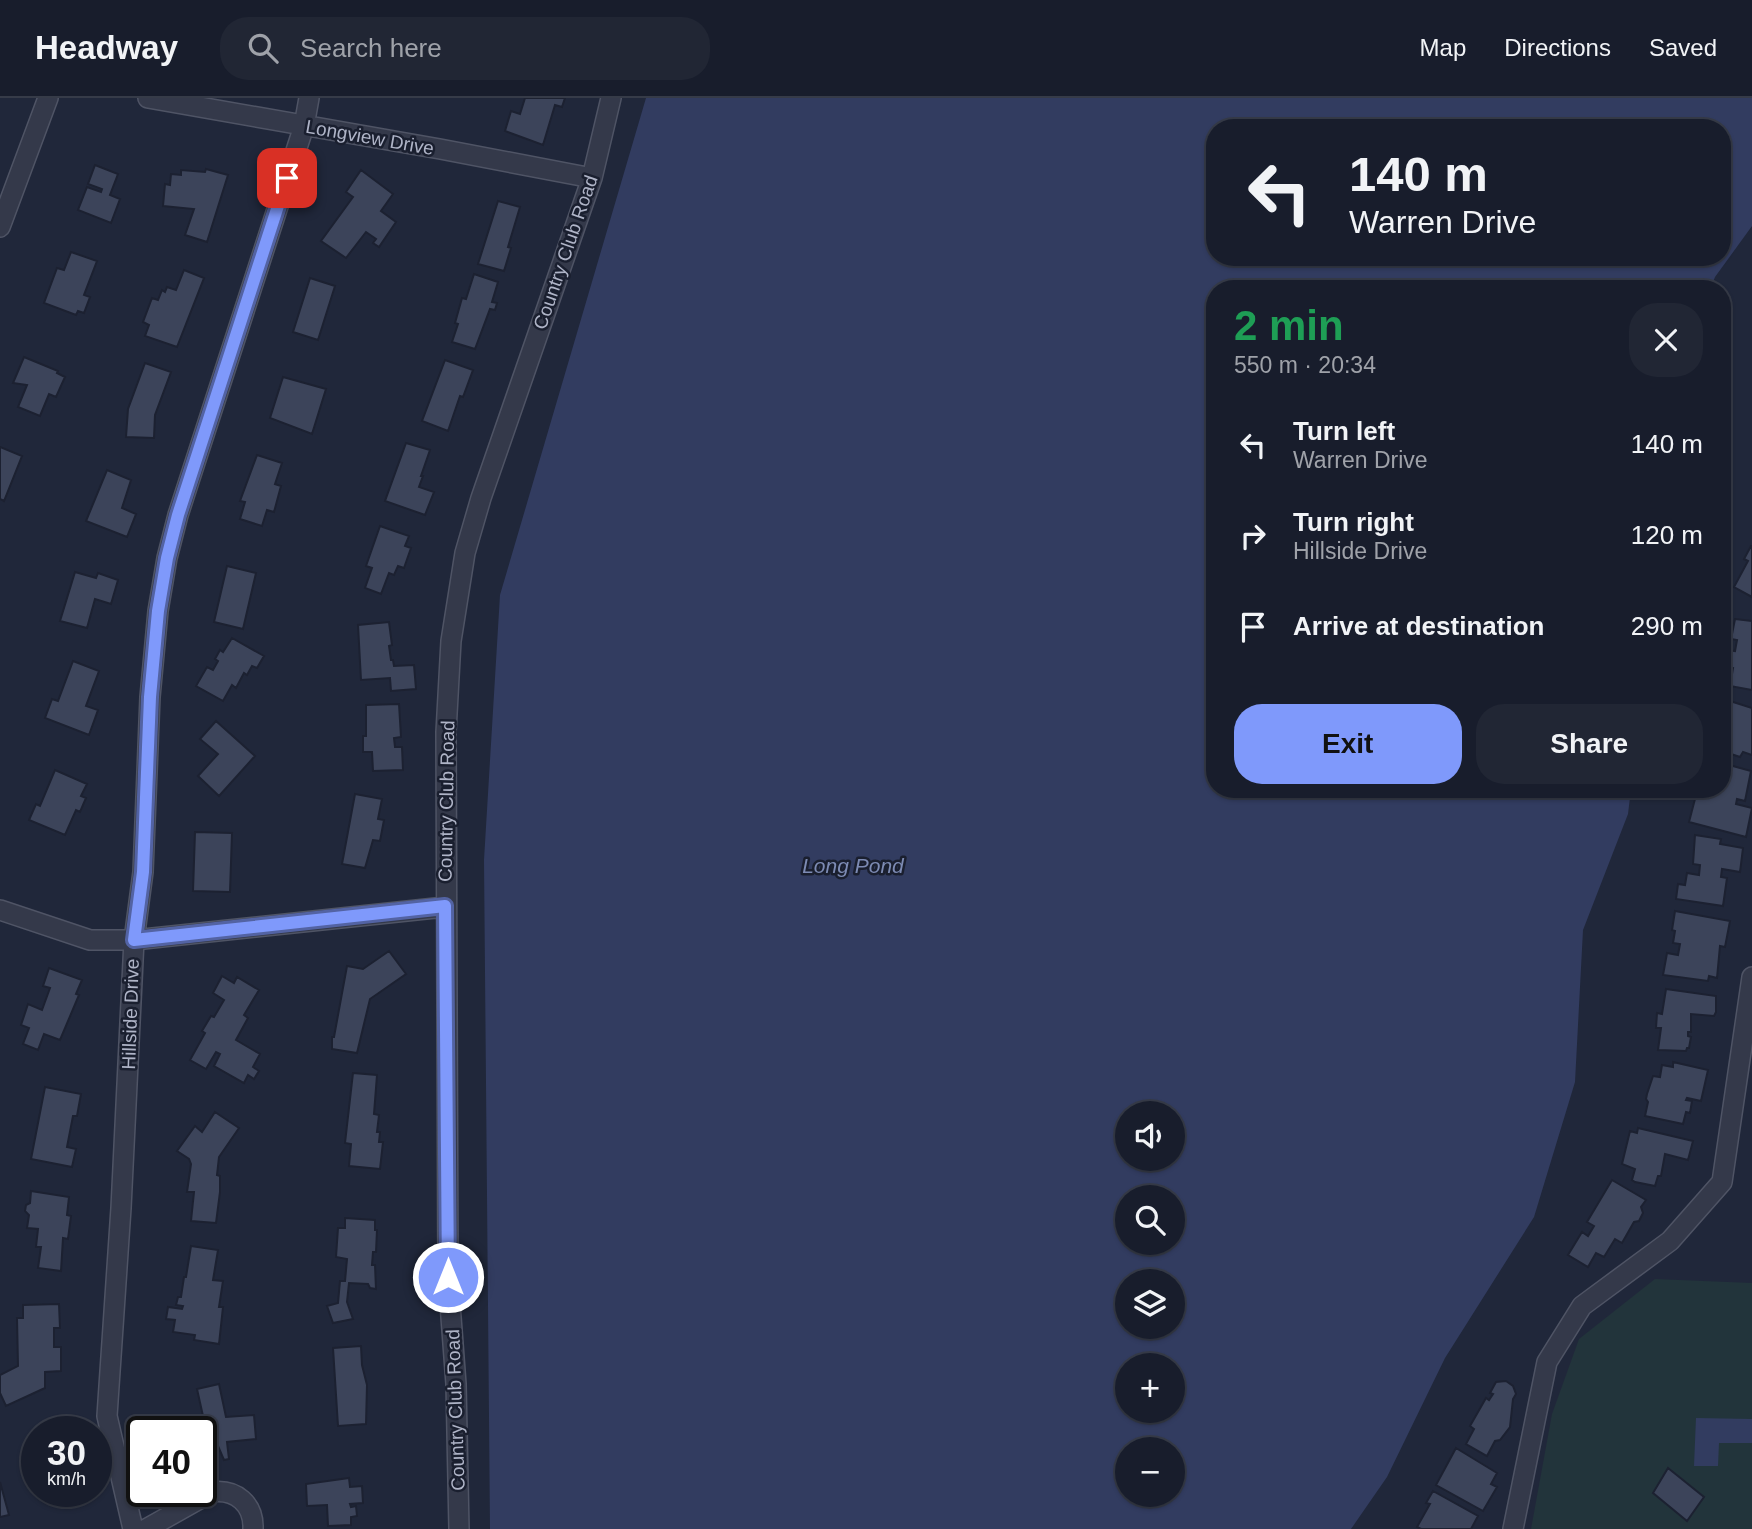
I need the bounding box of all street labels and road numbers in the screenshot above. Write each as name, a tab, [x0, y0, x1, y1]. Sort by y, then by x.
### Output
street label: Longview Drive	[304, 116, 436, 159]
street label: Country Club Road	[529, 172, 602, 332]
street label: Country Club Road	[435, 720, 458, 882]
street label: Hillside Drive	[118, 958, 143, 1070]
street label: Country Club Road	[442, 1329, 469, 1491]

